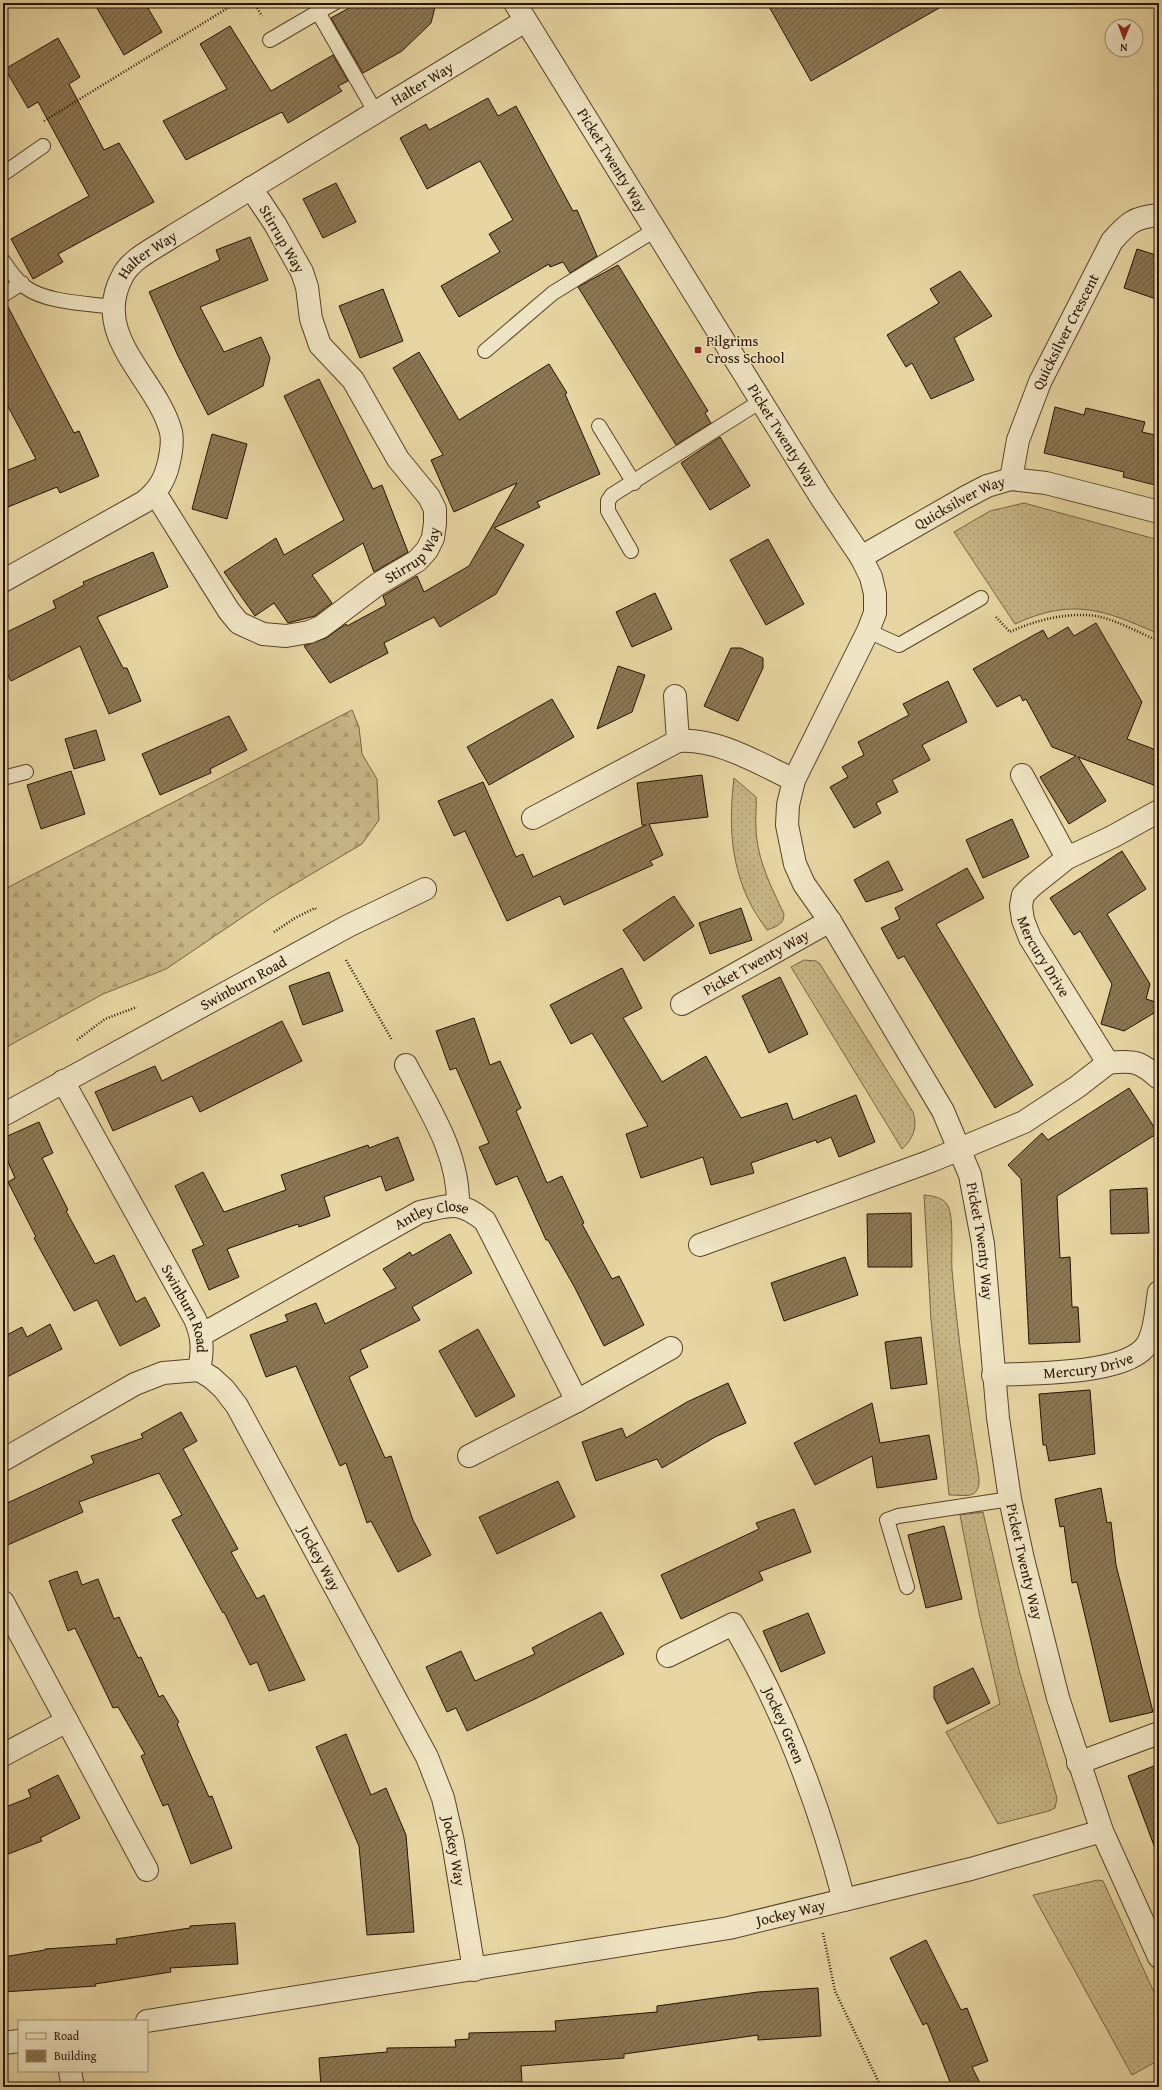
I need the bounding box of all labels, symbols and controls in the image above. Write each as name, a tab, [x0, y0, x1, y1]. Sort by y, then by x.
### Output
north arrow	[1104, 18, 1144, 58]
text: N	[1119, 40, 1128, 56]
street label: Halter Way	[387, 56, 458, 111]
street label: Picket Twenty Way	[573, 104, 653, 217]
street label: Stirrup Way	[254, 201, 311, 277]
street label: Halter Way	[112, 225, 182, 283]
street label: Quicksilver Crescent	[1027, 269, 1104, 393]
place label: Pilgrims Cross School	[706, 330, 785, 368]
marker: Pilgrims Cross School	[693, 345, 703, 355]
street label: Picket Twenty Way	[743, 380, 824, 492]
street label: Quicksilver Way	[910, 470, 1008, 535]
street label: Stirrup Way	[380, 525, 444, 588]
street label: Mercury Drive	[1012, 913, 1075, 1001]
street label: Picket Twenty Way	[699, 924, 813, 1000]
street label: Swinburn Road	[196, 951, 290, 1015]
street label: Picket Twenty Way	[962, 1180, 999, 1301]
street label: Antley Close	[390, 1195, 473, 1235]
street label: Swinburn Road	[157, 1260, 213, 1353]
street label: Mercury Drive	[1043, 1347, 1137, 1383]
street label: Picket Twenty Way	[1001, 1501, 1049, 1622]
street label: Jockey Way	[293, 1521, 346, 1595]
street label: Jockey Green	[758, 1682, 810, 1767]
street label: Jockey Way	[437, 1812, 471, 1888]
street label: Jockey Way	[752, 1894, 828, 1931]
legend	[18, 2020, 148, 2072]
text: Road	[54, 2027, 80, 2044]
text: Building	[54, 2047, 97, 2064]

